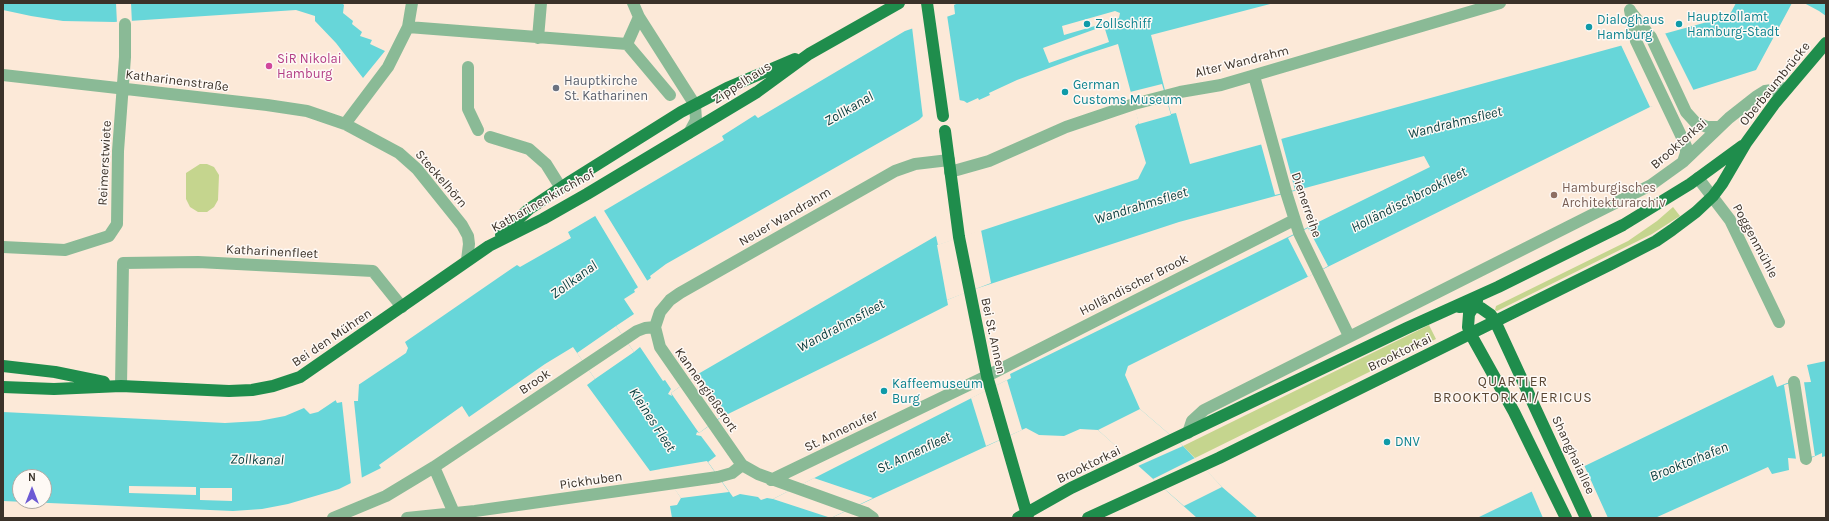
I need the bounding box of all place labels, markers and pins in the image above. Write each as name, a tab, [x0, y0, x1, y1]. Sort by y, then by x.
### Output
place label: Hauptzollamt Hamburg-Stadt	[1687, 9, 1779, 40]
place label: Dialoghaus Hamburg	[1597, 12, 1664, 43]
place label: Zollschiff	[1095, 16, 1151, 32]
marker: Zollschiff	[1082, 19, 1092, 29]
marker: Hauptzollamt Hamburg-Stadt	[1674, 19, 1684, 29]
marker: Dialoghaus Hamburg	[1584, 22, 1594, 32]
place label: SiR Nikolai Hamburg	[277, 51, 342, 82]
marker: SiR Nikolai Hamburg	[264, 61, 274, 71]
place label: Hauptkirche St. Katharinen	[564, 73, 648, 104]
place label: German Customs Museum	[1073, 77, 1182, 108]
marker: Hauptkirche St. Katharinen	[551, 83, 561, 93]
marker: German Customs Museum	[1060, 87, 1070, 97]
place label: Hamburgisches Architekturarchiv	[1562, 180, 1666, 211]
marker: Hamburgisches Architekturarchiv	[1549, 190, 1559, 200]
place label: Kaffeemuseum Burg	[892, 376, 983, 407]
marker: Kaffeemuseum Burg	[879, 386, 889, 396]
place label: DNV	[1395, 434, 1420, 450]
marker: DNV	[1382, 437, 1392, 447]

